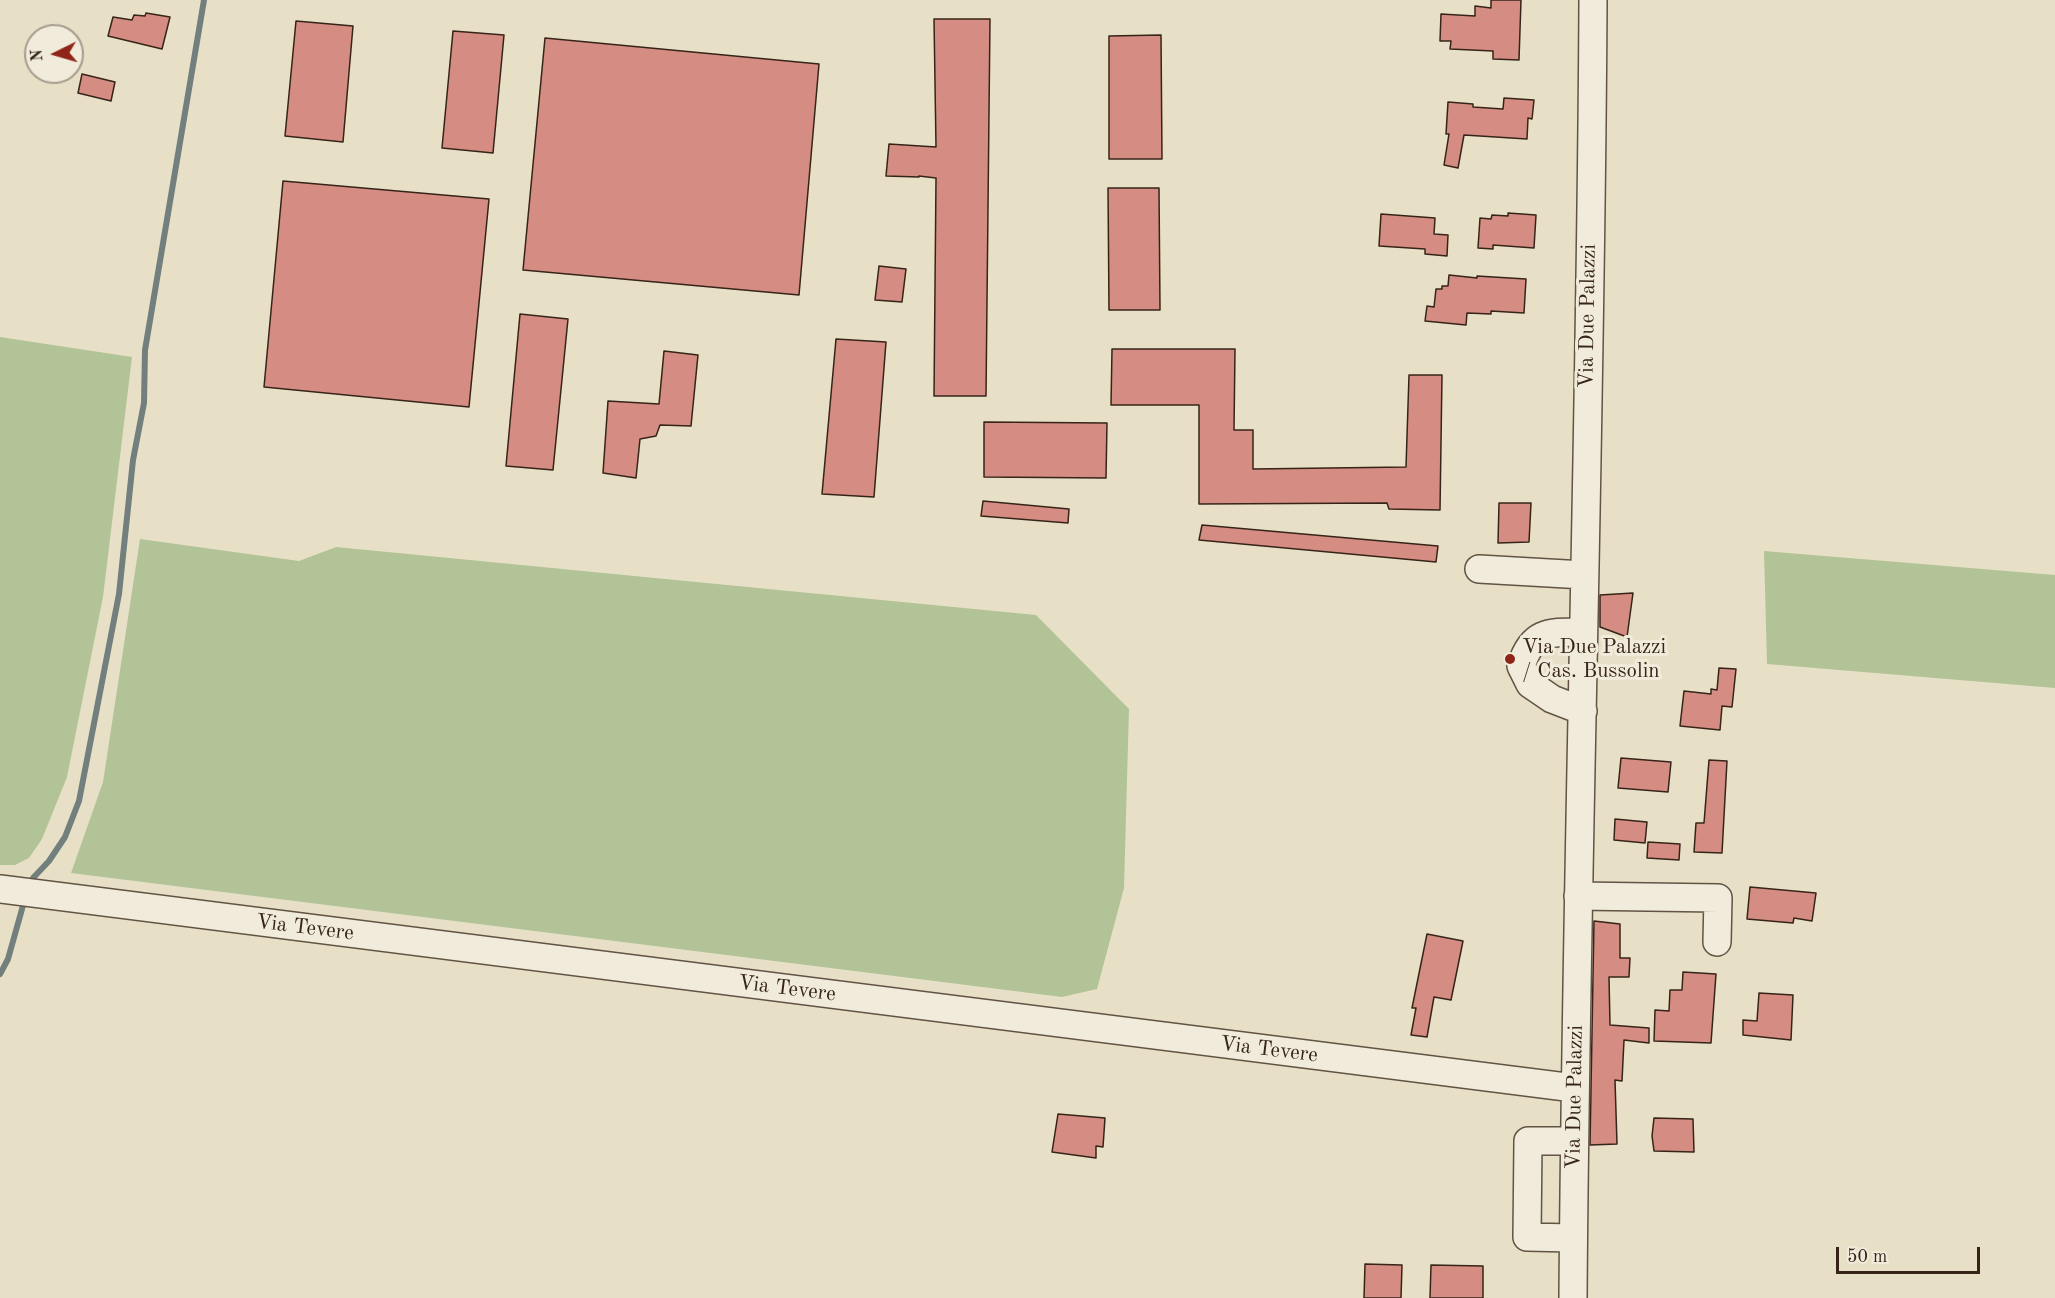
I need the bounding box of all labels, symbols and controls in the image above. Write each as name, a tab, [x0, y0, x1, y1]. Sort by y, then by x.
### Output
north arrow	[24, 24, 84, 84]
text: N	[30, 49, 47, 62]
street label: Via Due Palazzi	[1574, 244, 1602, 388]
place label: Via Due Palazzi / Cas. Bussolin	[1522, 634, 1666, 684]
marker: Via Due Palazzi / Cas. Bussolin	[1503, 652, 1517, 666]
street label: Via Tevere	[255, 909, 355, 947]
street label: Via Tevere	[737, 970, 837, 1008]
street label: Via Due Palazzi	[1561, 1025, 1589, 1169]
street label: Via Tevere	[1219, 1031, 1319, 1069]
scale bar	[1839, 1235, 1983, 1273]
text: 50 m	[1847, 1248, 1887, 1266]

